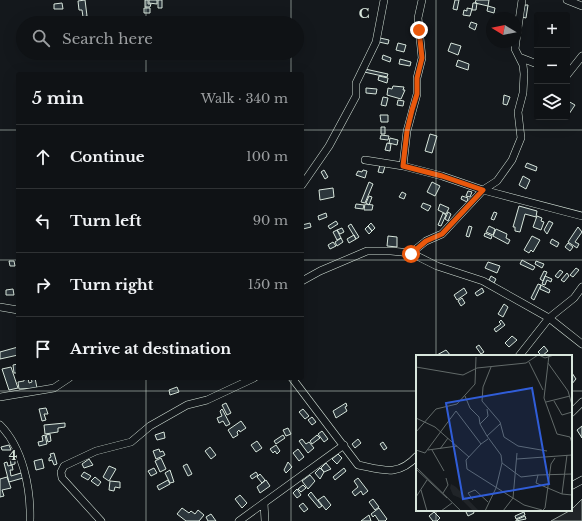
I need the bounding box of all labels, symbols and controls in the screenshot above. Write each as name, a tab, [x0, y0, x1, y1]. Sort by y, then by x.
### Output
text: C	[359, 5, 370, 22]
north arrow	[486, 12, 522, 48]
map controls	[534, 12, 570, 120]
button: +	[534, 12, 570, 48]
search box	[16, 16, 304, 60]
route end	[410, 21, 428, 39]
icon: search	[30, 27, 52, 49]
text: Search here	[62, 29, 153, 48]
button: −	[534, 48, 570, 84]
button: layers	[534, 84, 570, 120]
text: 5 min	[32, 88, 84, 109]
text: Walk · 340 m	[201, 90, 288, 107]
icon: ahead	[32, 146, 54, 168]
text: Continue	[70, 147, 145, 166]
text: 100 m	[246, 148, 288, 165]
icon: left	[32, 210, 54, 232]
text: Turn left	[70, 211, 141, 230]
text: 90 m	[253, 212, 288, 229]
route start	[402, 245, 420, 263]
icon: right	[32, 274, 54, 296]
text: Turn right	[70, 275, 153, 294]
text: 150 m	[248, 276, 288, 293]
icon: arrive	[32, 338, 54, 360]
text: Arrive at destination	[70, 339, 231, 358]
inset map	[416, 355, 572, 511]
text: 4	[9, 447, 18, 464]

